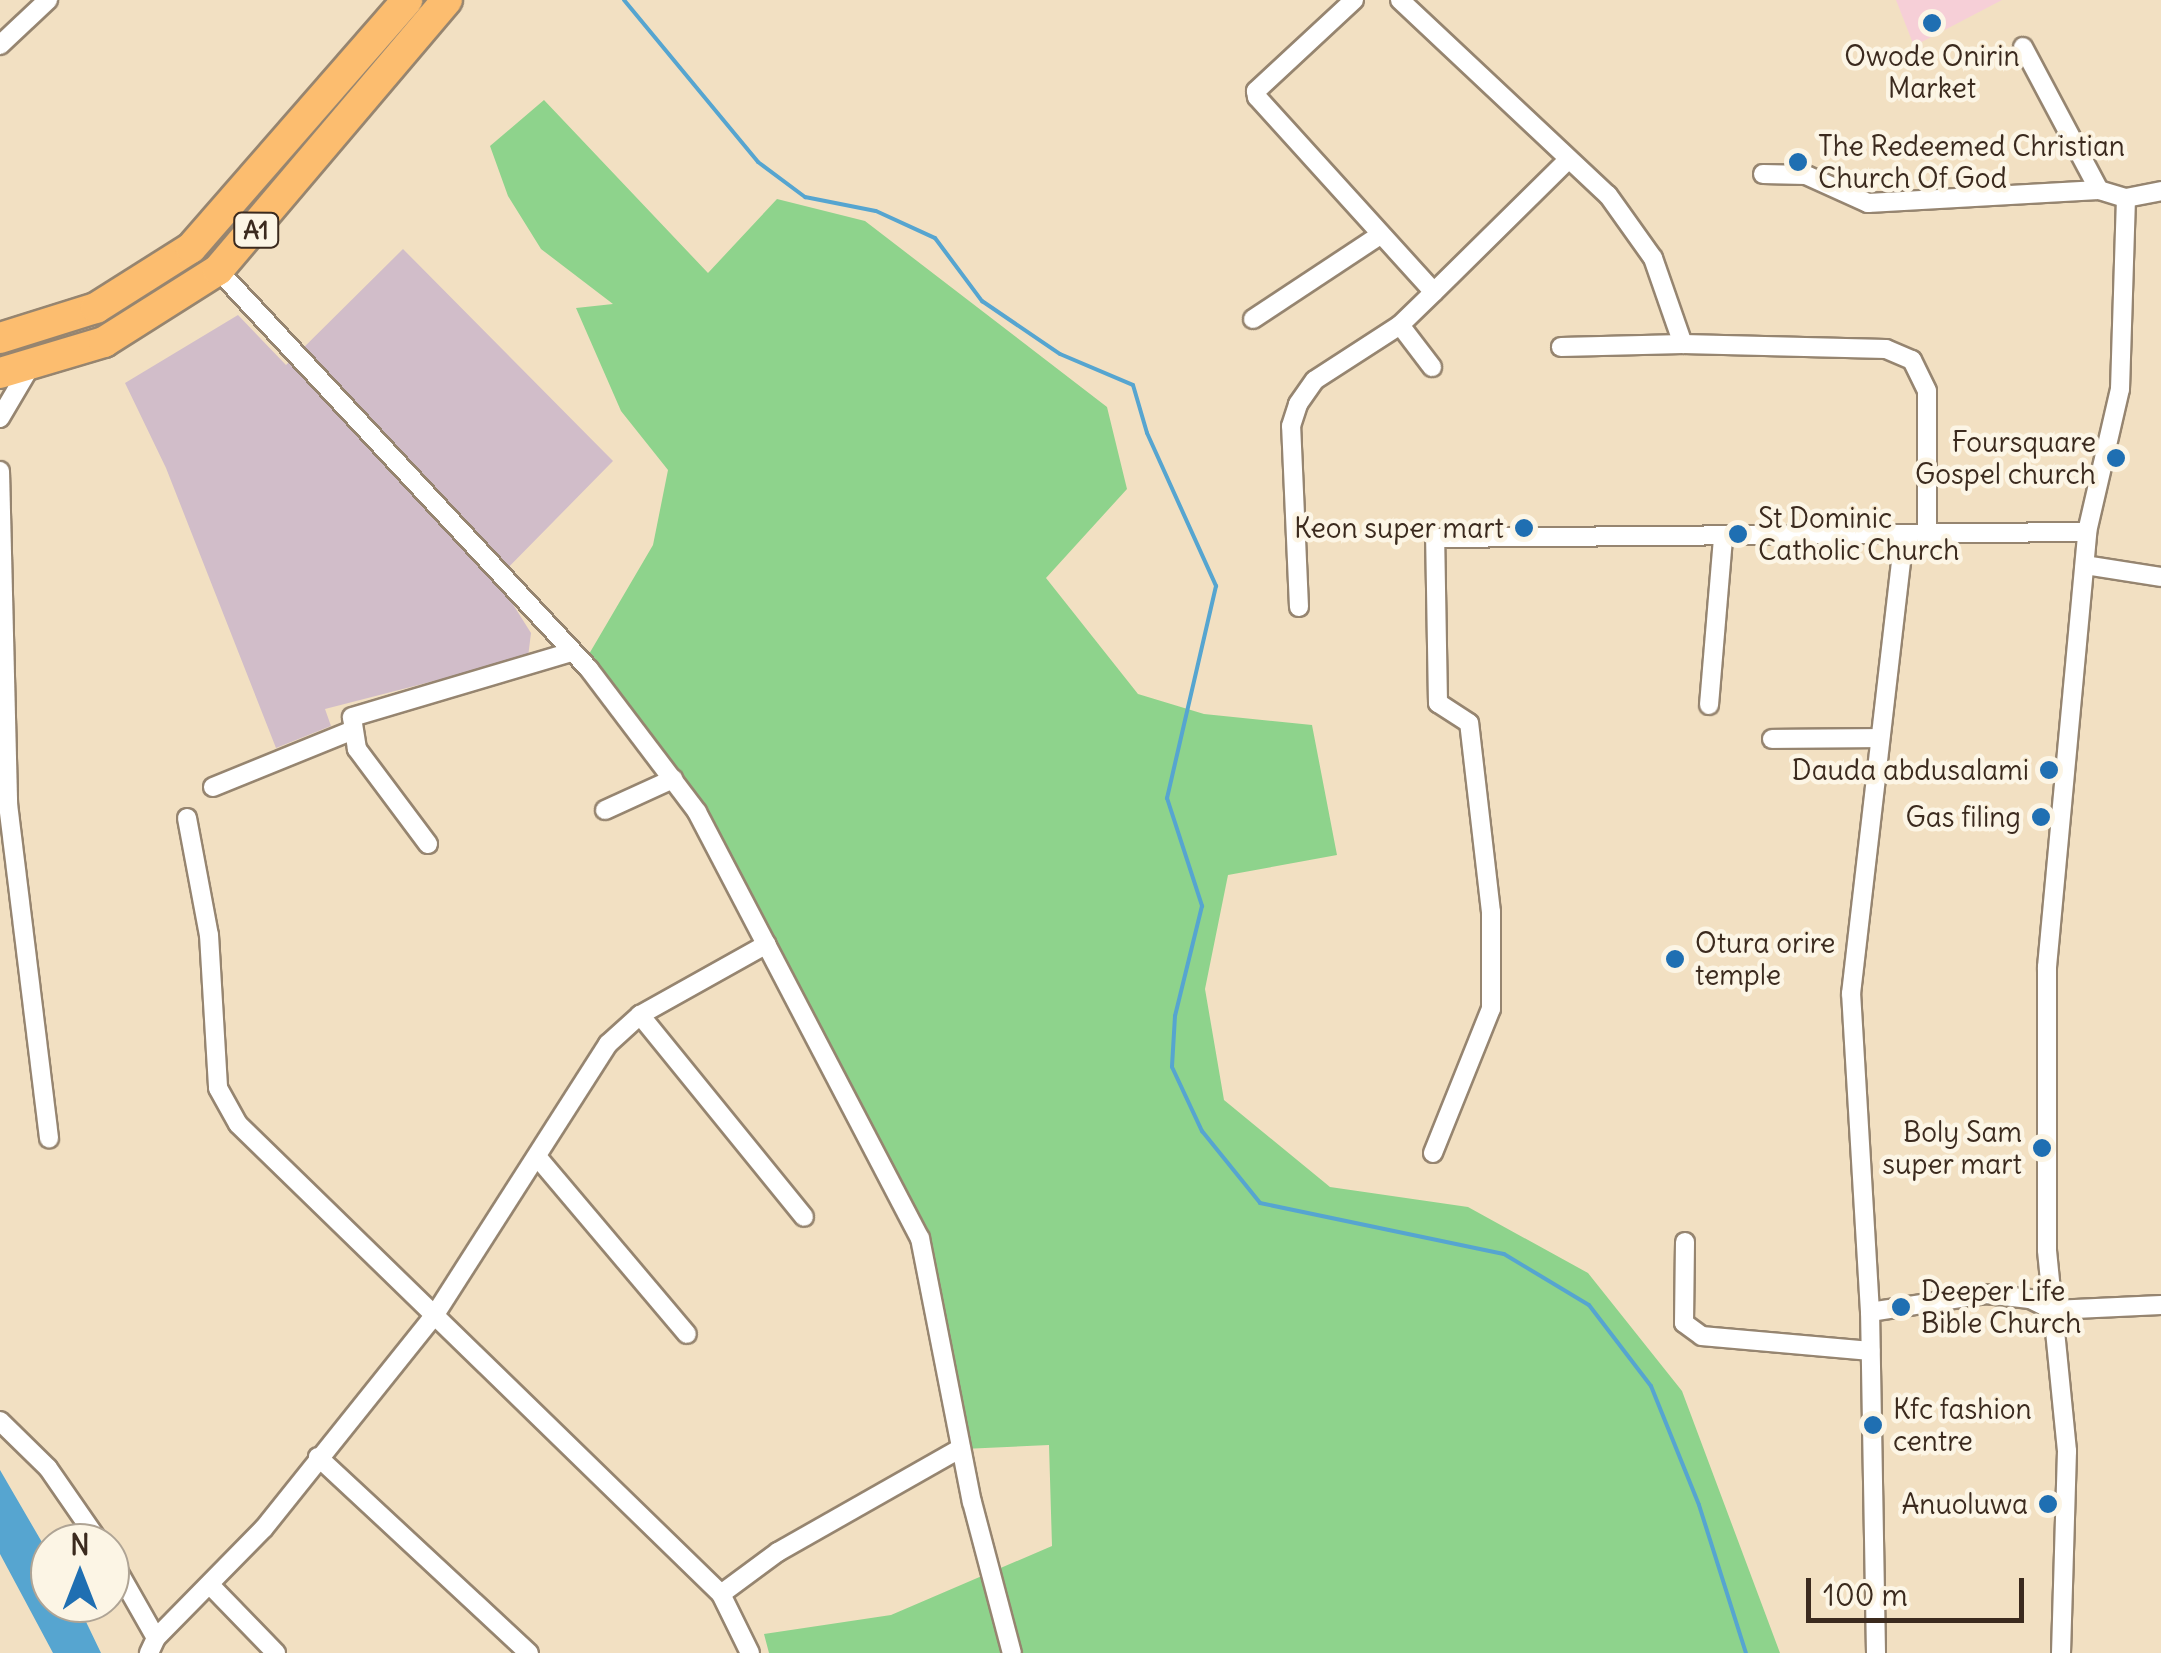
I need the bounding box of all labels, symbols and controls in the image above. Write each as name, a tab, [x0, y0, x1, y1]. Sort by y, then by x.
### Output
marker: Owode Onirin Market	[1921, 12, 1943, 34]
place label: Owode Onirin Market	[1844, 39, 2020, 105]
place label: The Redeemed Christian Church Of God	[1818, 129, 2125, 195]
marker: The Redeemed Christian Church Of God	[1787, 151, 1809, 173]
road number: A1	[231, 210, 281, 250]
place label: Foursquare Gospel church	[1915, 425, 2096, 491]
marker: Foursquare Gospel church	[2105, 447, 2127, 469]
place label: St Dominic Catholic Church	[1758, 501, 1959, 567]
place label: Keon super mart	[1294, 511, 1504, 545]
marker: Keon super mart	[1513, 517, 1535, 539]
marker: St Dominic Catholic Church	[1727, 523, 1749, 545]
place label: Dauda abdusalami	[1792, 753, 2029, 787]
marker: Dauda abdusalami	[2038, 759, 2060, 781]
place label: Gas filing	[1906, 800, 2021, 834]
marker: Gas filing	[2030, 806, 2052, 828]
place label: Otura orire temple	[1695, 926, 1835, 992]
marker: Otura orire temple	[1664, 948, 1686, 970]
place label: Boly Sam super mart	[1882, 1115, 2022, 1181]
marker: Boly Sam super mart	[2031, 1137, 2053, 1159]
place label: Deeper Life Bible Church	[1921, 1274, 2081, 1340]
marker: Deeper Life Bible Church	[1890, 1296, 1912, 1318]
place label: Kfc fashion centre	[1893, 1392, 2032, 1458]
marker: Kfc fashion centre	[1862, 1414, 1884, 1436]
place label: Anuoluwa	[1901, 1487, 2028, 1521]
marker: Anuoluwa	[2037, 1493, 2059, 1515]
north arrow	[30, 1523, 130, 1623]
text: N	[70, 1527, 90, 1563]
scale bar	[1811, 1558, 2028, 1620]
text: 100 m	[1823, 1576, 1908, 1614]

